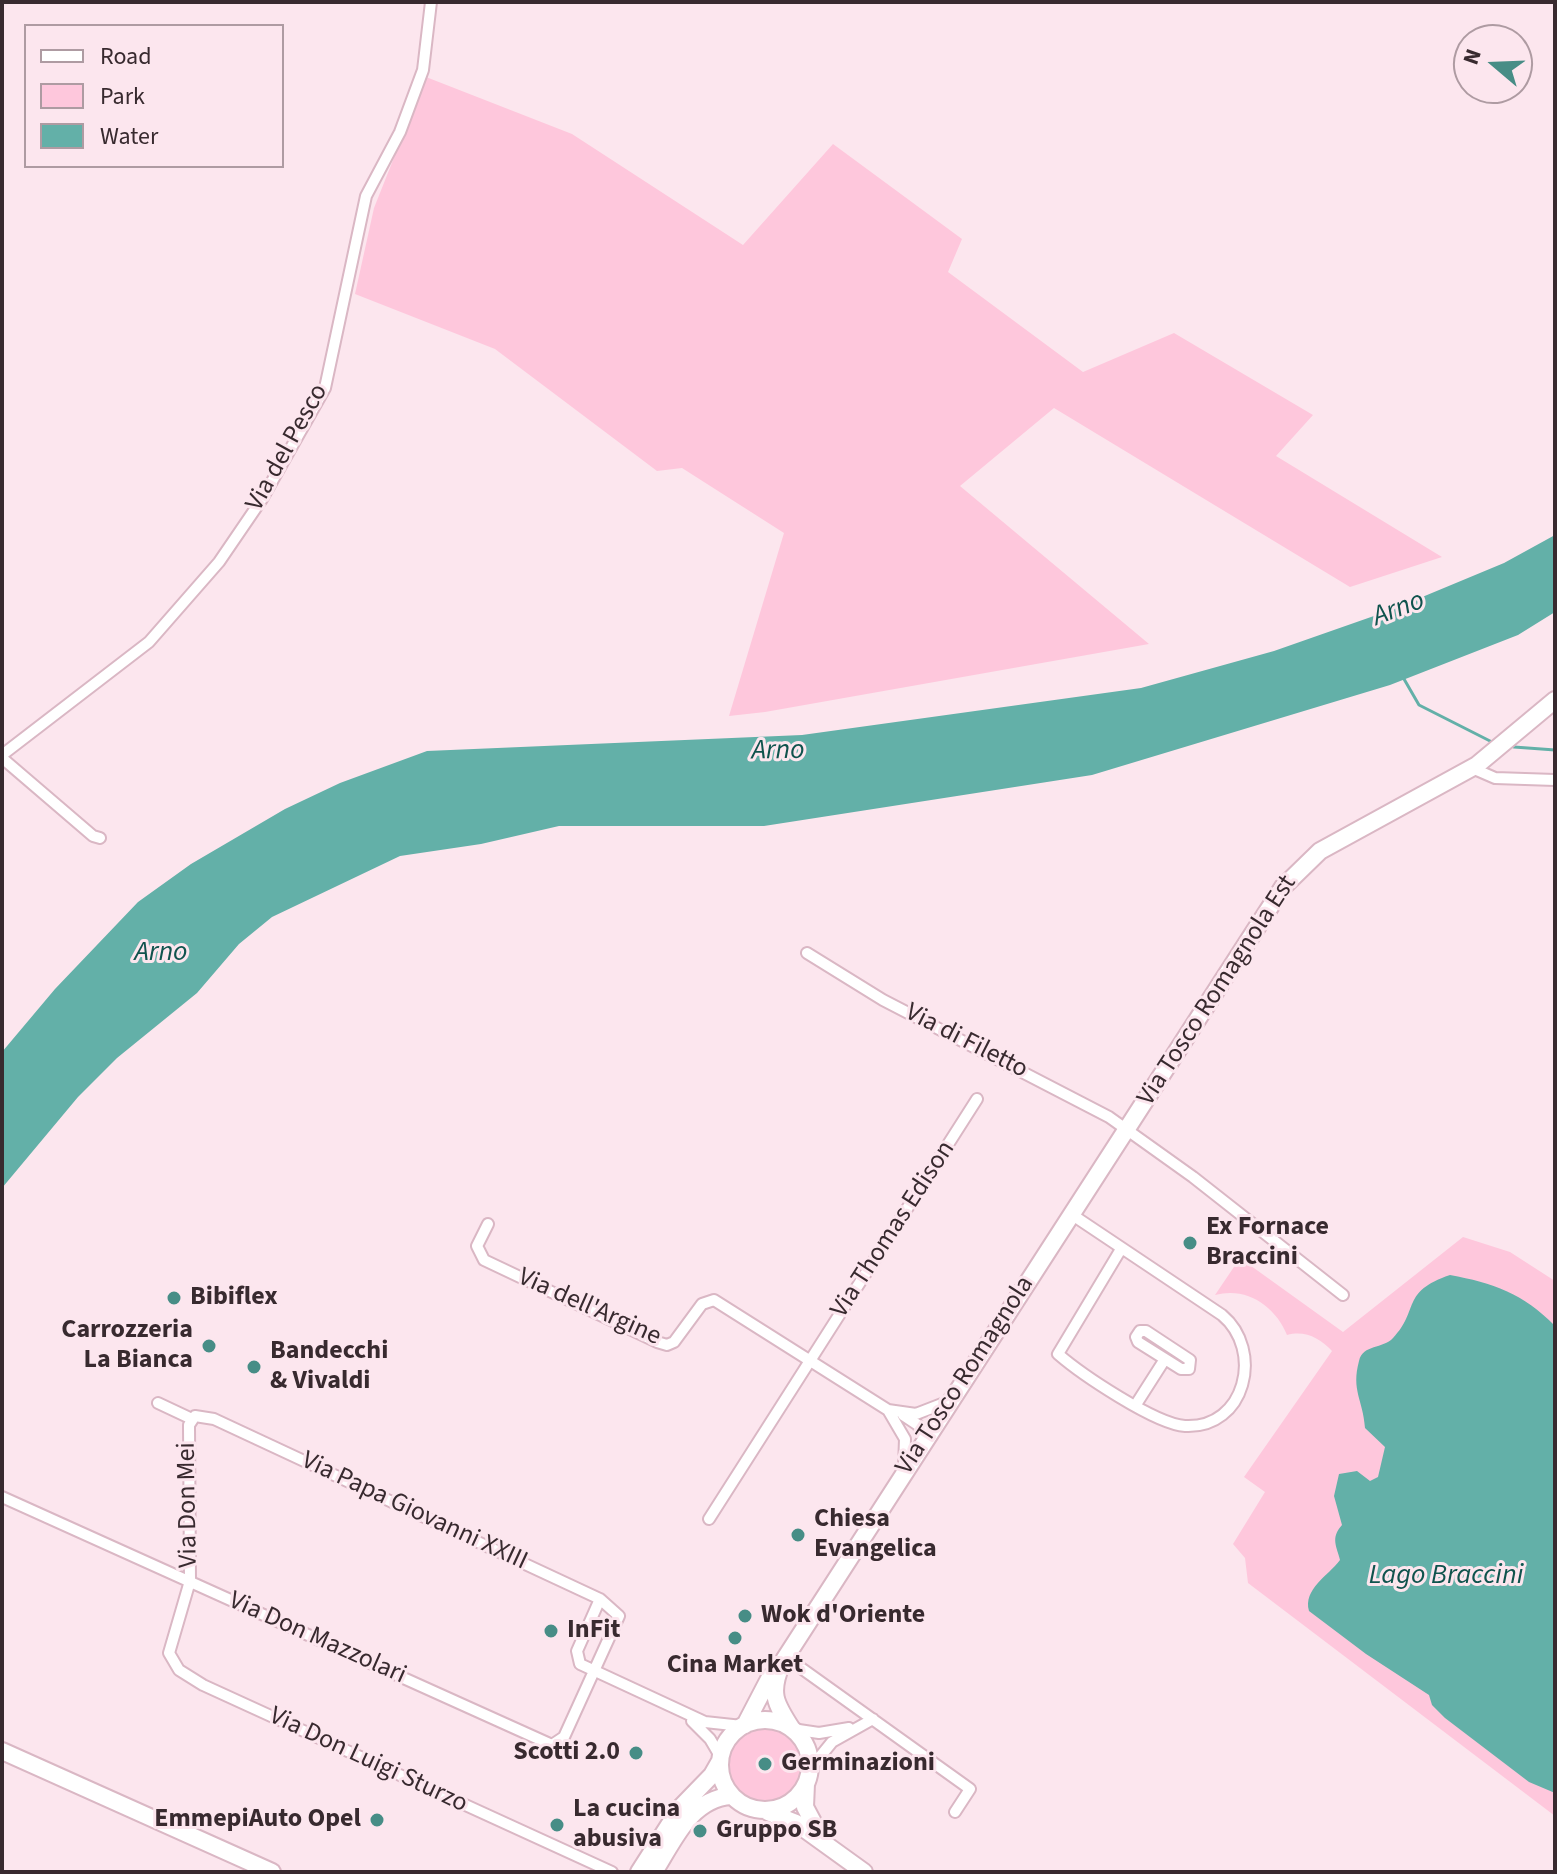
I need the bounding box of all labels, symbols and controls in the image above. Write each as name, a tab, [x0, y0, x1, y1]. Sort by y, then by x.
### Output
legend	[24, 24, 284, 168]
north arrow	[1453, 24, 1533, 104]
text: Road	[100, 39, 152, 74]
text: N	[1455, 45, 1490, 69]
text: Park	[100, 79, 145, 114]
text: Water	[100, 119, 158, 154]
street label: Via del Pesco	[240, 379, 336, 517]
water label: Arno	[1368, 585, 1430, 635]
water label: Arno	[751, 735, 805, 769]
street label: Via Tosco Romagnola Est	[1132, 870, 1304, 1112]
water label: Arno	[135, 937, 187, 971]
street label: Via di Filetto	[899, 998, 1033, 1086]
street label: Via Thomas Edison	[825, 1136, 963, 1324]
place label: Ex Fornace Braccini	[1206, 1212, 1329, 1274]
marker: Ex Fornace Braccini	[1181, 1234, 1199, 1252]
street label: Via dell'Argine	[513, 1263, 665, 1353]
street label: Via Tosco Romagnola	[890, 1271, 1042, 1481]
place label: Bibiflex	[190, 1282, 278, 1314]
marker: Bibiflex	[165, 1289, 183, 1307]
place label: Carrozzeria La Bianca	[61, 1315, 193, 1376]
place label: Bandecchi & Vivaldi	[270, 1336, 388, 1398]
marker: Carrozzeria La Bianca	[200, 1337, 218, 1355]
marker: Bandecchi & Vivaldi	[245, 1358, 263, 1376]
street label: Via Don Mei	[172, 1442, 206, 1568]
street label: Via Papa Giovanni XXIII	[296, 1446, 532, 1578]
place label: Chiesa Evangelica	[814, 1504, 937, 1566]
marker: Chiesa Evangelica	[789, 1526, 807, 1544]
water label: Lago Braccini	[1369, 1560, 1523, 1594]
street label: Via Don Mazzolari	[224, 1586, 410, 1692]
place label: Wok d'Oriente	[761, 1600, 925, 1632]
marker: Wok d'Oriente	[736, 1607, 754, 1625]
place label: InFit	[567, 1615, 620, 1647]
marker: InFit	[542, 1622, 560, 1640]
marker: Cina Market	[726, 1629, 744, 1647]
place label: Cina Market	[667, 1650, 803, 1682]
street label: Via Don Luigi Sturzo	[264, 1701, 472, 1821]
place label: Scotti 2.0	[513, 1737, 620, 1769]
marker: Scotti 2.0	[627, 1744, 645, 1762]
place label: Germinazioni	[781, 1748, 935, 1780]
marker: Germinazioni	[756, 1755, 774, 1773]
place label: La cucina abusiva	[573, 1794, 680, 1856]
place label: EmmepiAuto Opel	[154, 1804, 361, 1836]
marker: EmmepiAuto Opel	[368, 1811, 386, 1829]
place label: Gruppo SB	[716, 1815, 837, 1847]
marker: La cucina abusiva	[548, 1816, 566, 1834]
marker: Gruppo SB	[691, 1822, 709, 1840]

